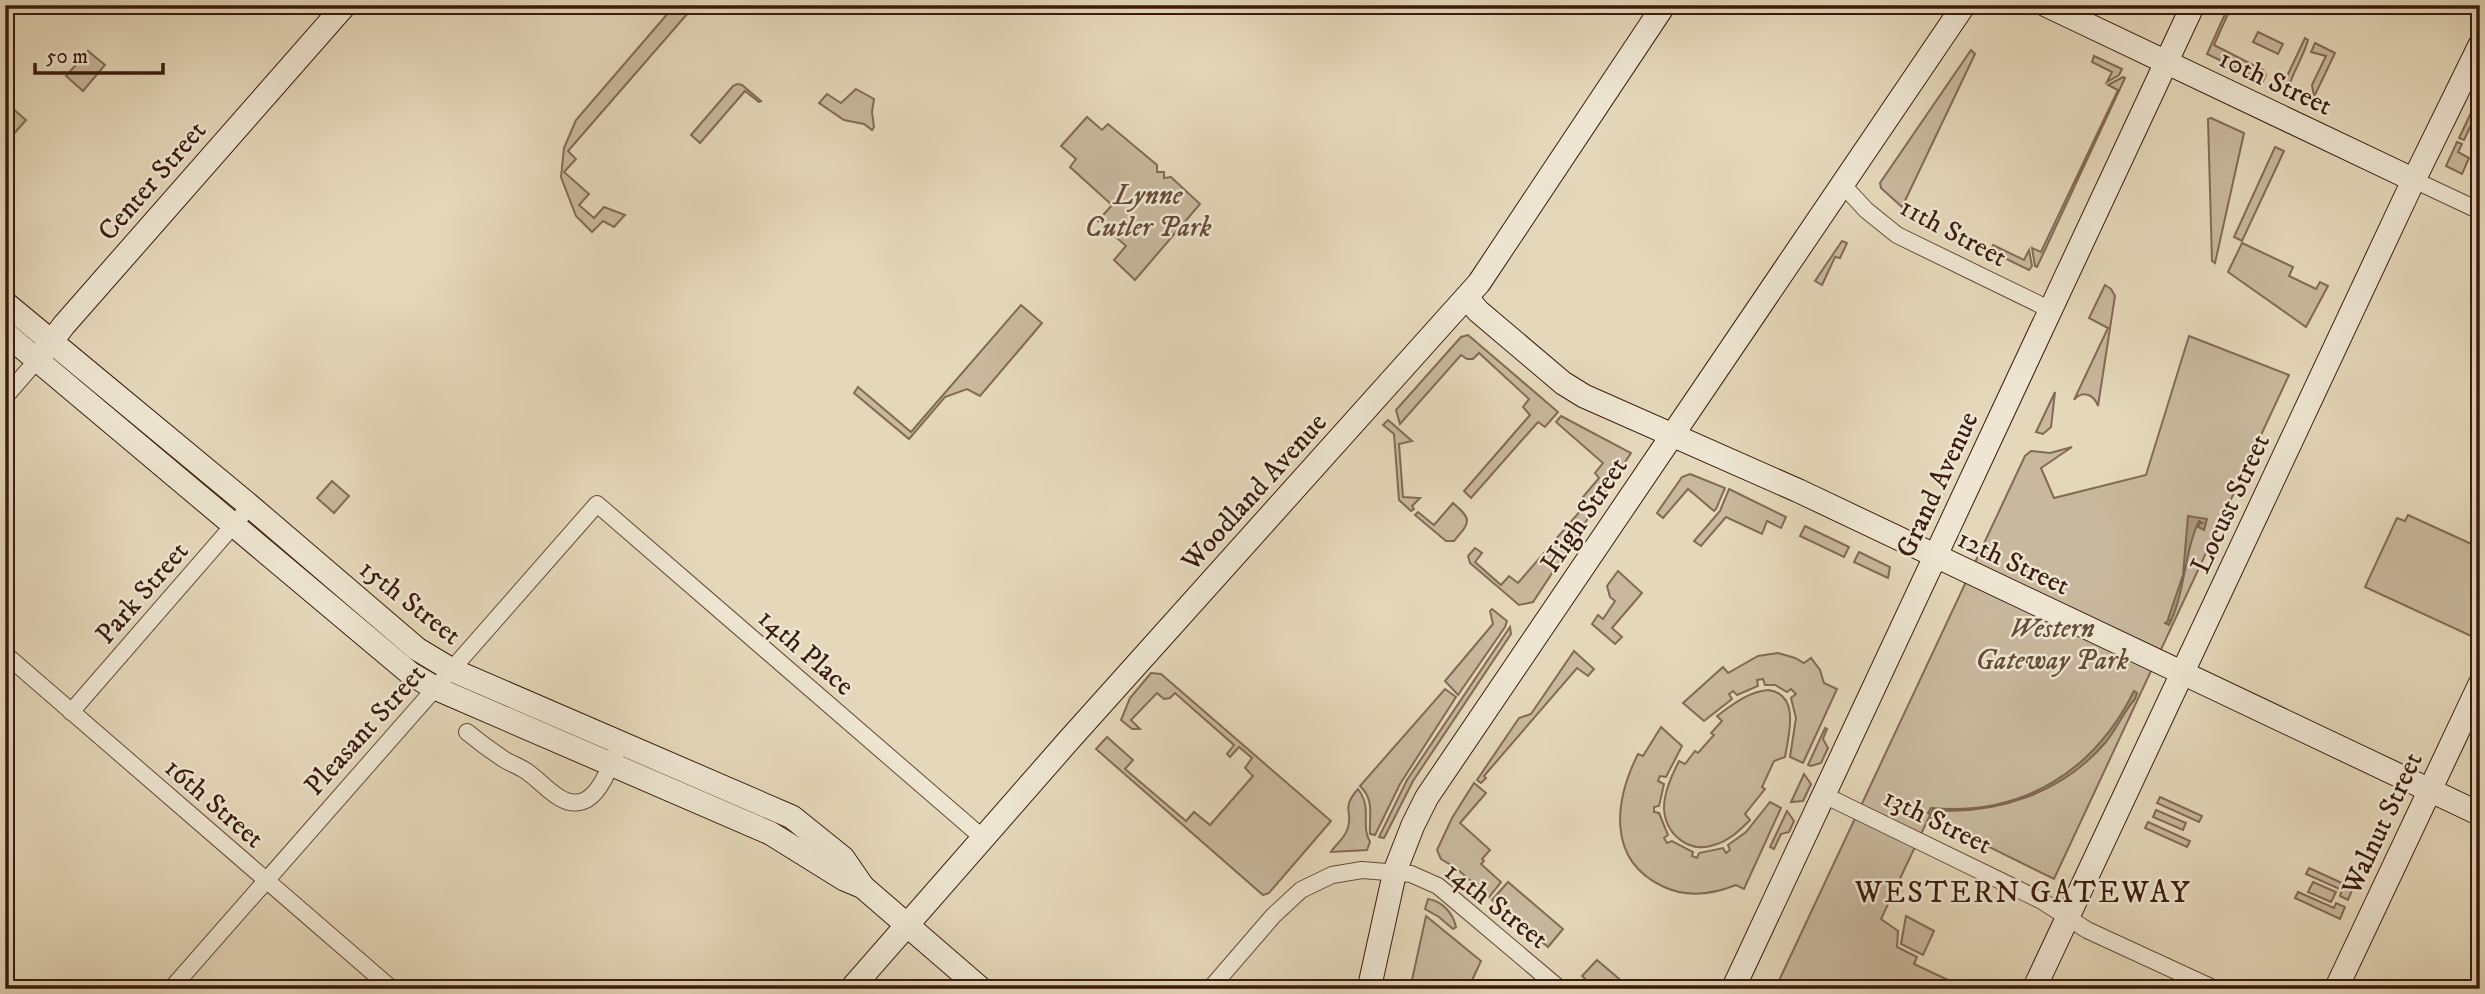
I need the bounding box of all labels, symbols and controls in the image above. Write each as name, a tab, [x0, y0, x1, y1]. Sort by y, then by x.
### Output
scale bar	[35, 32, 163, 76]
street label: 10th Street	[2213, 41, 2338, 124]
text: 50 m	[46, 44, 88, 70]
street label: Center Street	[90, 114, 214, 248]
park label: Lynne Cutler Park	[1085, 178, 1212, 245]
street label: 11th Street	[1894, 190, 2013, 275]
street label: Woodland Avenue	[1173, 406, 1334, 579]
street label: Grand Avenue	[1888, 406, 1986, 563]
street label: Locust Street	[2183, 428, 2278, 579]
street label: High Street	[1533, 451, 1635, 579]
street label: 12th Street	[1952, 521, 2075, 604]
street label: Park Street	[88, 534, 196, 651]
street label: 15th Street	[352, 551, 468, 653]
street label: 14th Place	[751, 601, 861, 703]
park label: Western Gateway Park	[1975, 611, 2129, 678]
street label: Pleasant Street	[297, 657, 433, 803]
street label: Walnut Street	[2334, 747, 2431, 901]
street label: 16th Street	[157, 750, 271, 856]
street label: 13th Street	[1877, 780, 1997, 863]
street label: 14th Street	[1437, 854, 1555, 957]
district label: WESTERN GATEWAY	[1854, 875, 2191, 912]

